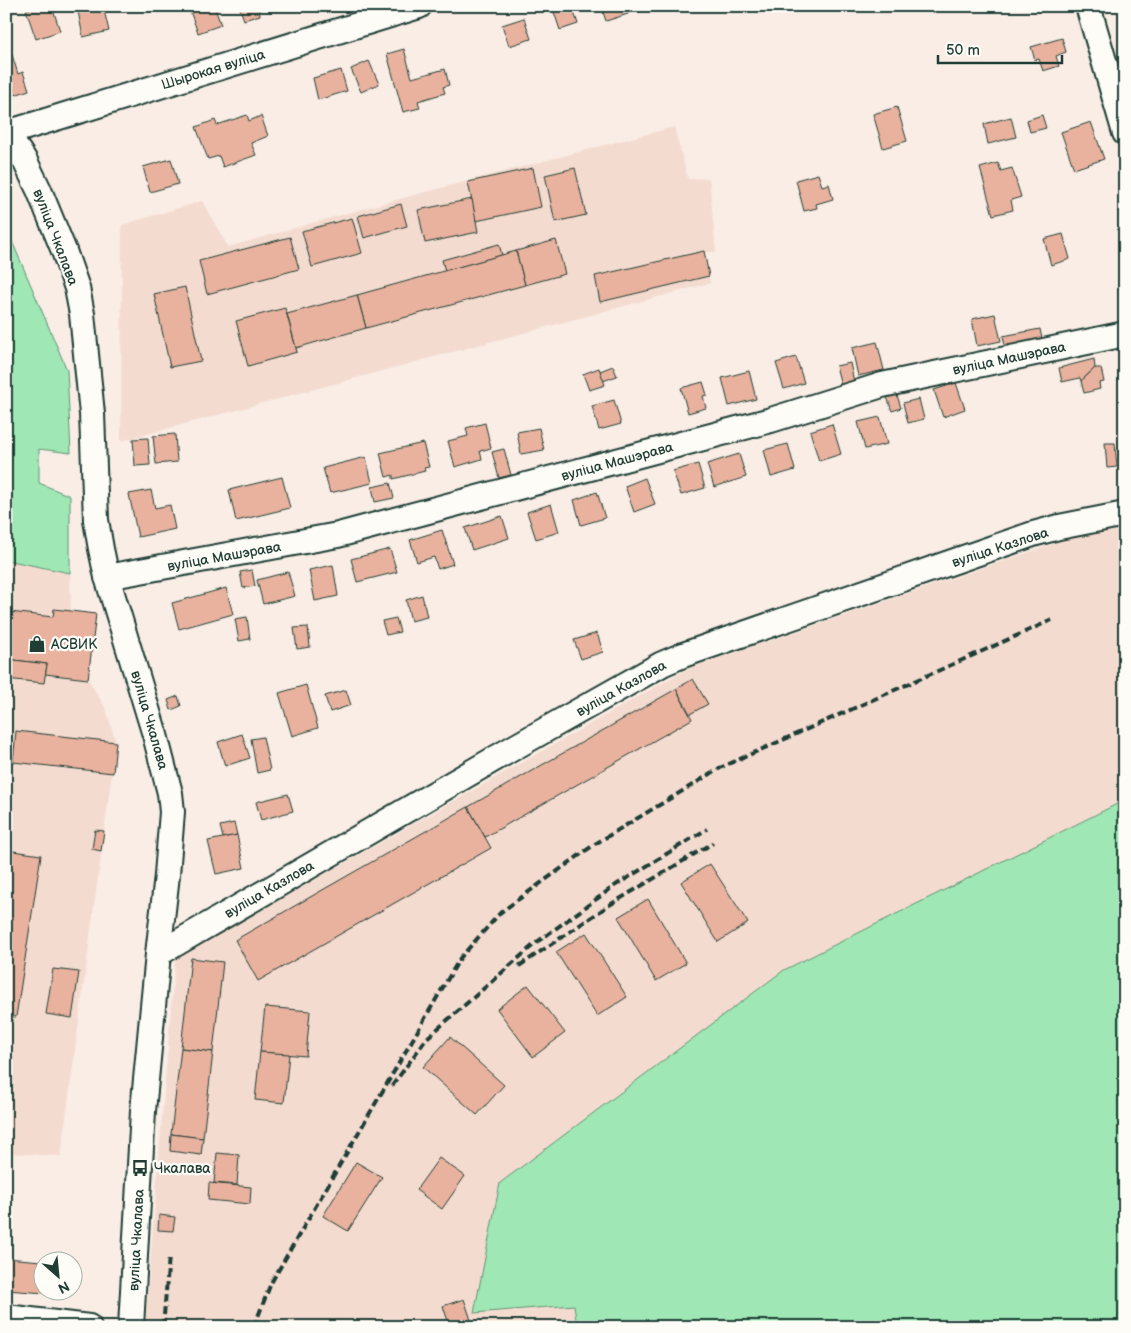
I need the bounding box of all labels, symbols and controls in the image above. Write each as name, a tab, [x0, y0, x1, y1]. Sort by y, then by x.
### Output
scale bar	[938, 32, 1062, 64]
text: 50 m	[946, 41, 980, 60]
street label: Шырокая вуліца	[159, 45, 268, 93]
street label: вуліца Чкалава	[29, 186, 82, 289]
street label: вуліца Машэрава	[951, 338, 1068, 379]
street label: вуліца Машэрава	[559, 438, 676, 485]
street label: вуліца Казлова	[950, 524, 1051, 571]
street label: вуліца Машэрава	[166, 538, 283, 575]
shop icon: АСВИК	[27, 634, 47, 654]
place label: АСВИК	[50, 636, 98, 653]
street label: вуліца Казлова	[573, 656, 670, 720]
street label: вуліца Чкалава	[127, 669, 172, 772]
street label: вуліца Казлова	[222, 857, 318, 922]
bus stop icon: Чкалава	[130, 1158, 150, 1178]
place label: Чкалава	[154, 1160, 211, 1177]
street label: вуліца Чкалава	[125, 1188, 148, 1291]
north arrow	[32, 1250, 82, 1300]
text: N	[55, 1277, 72, 1297]

